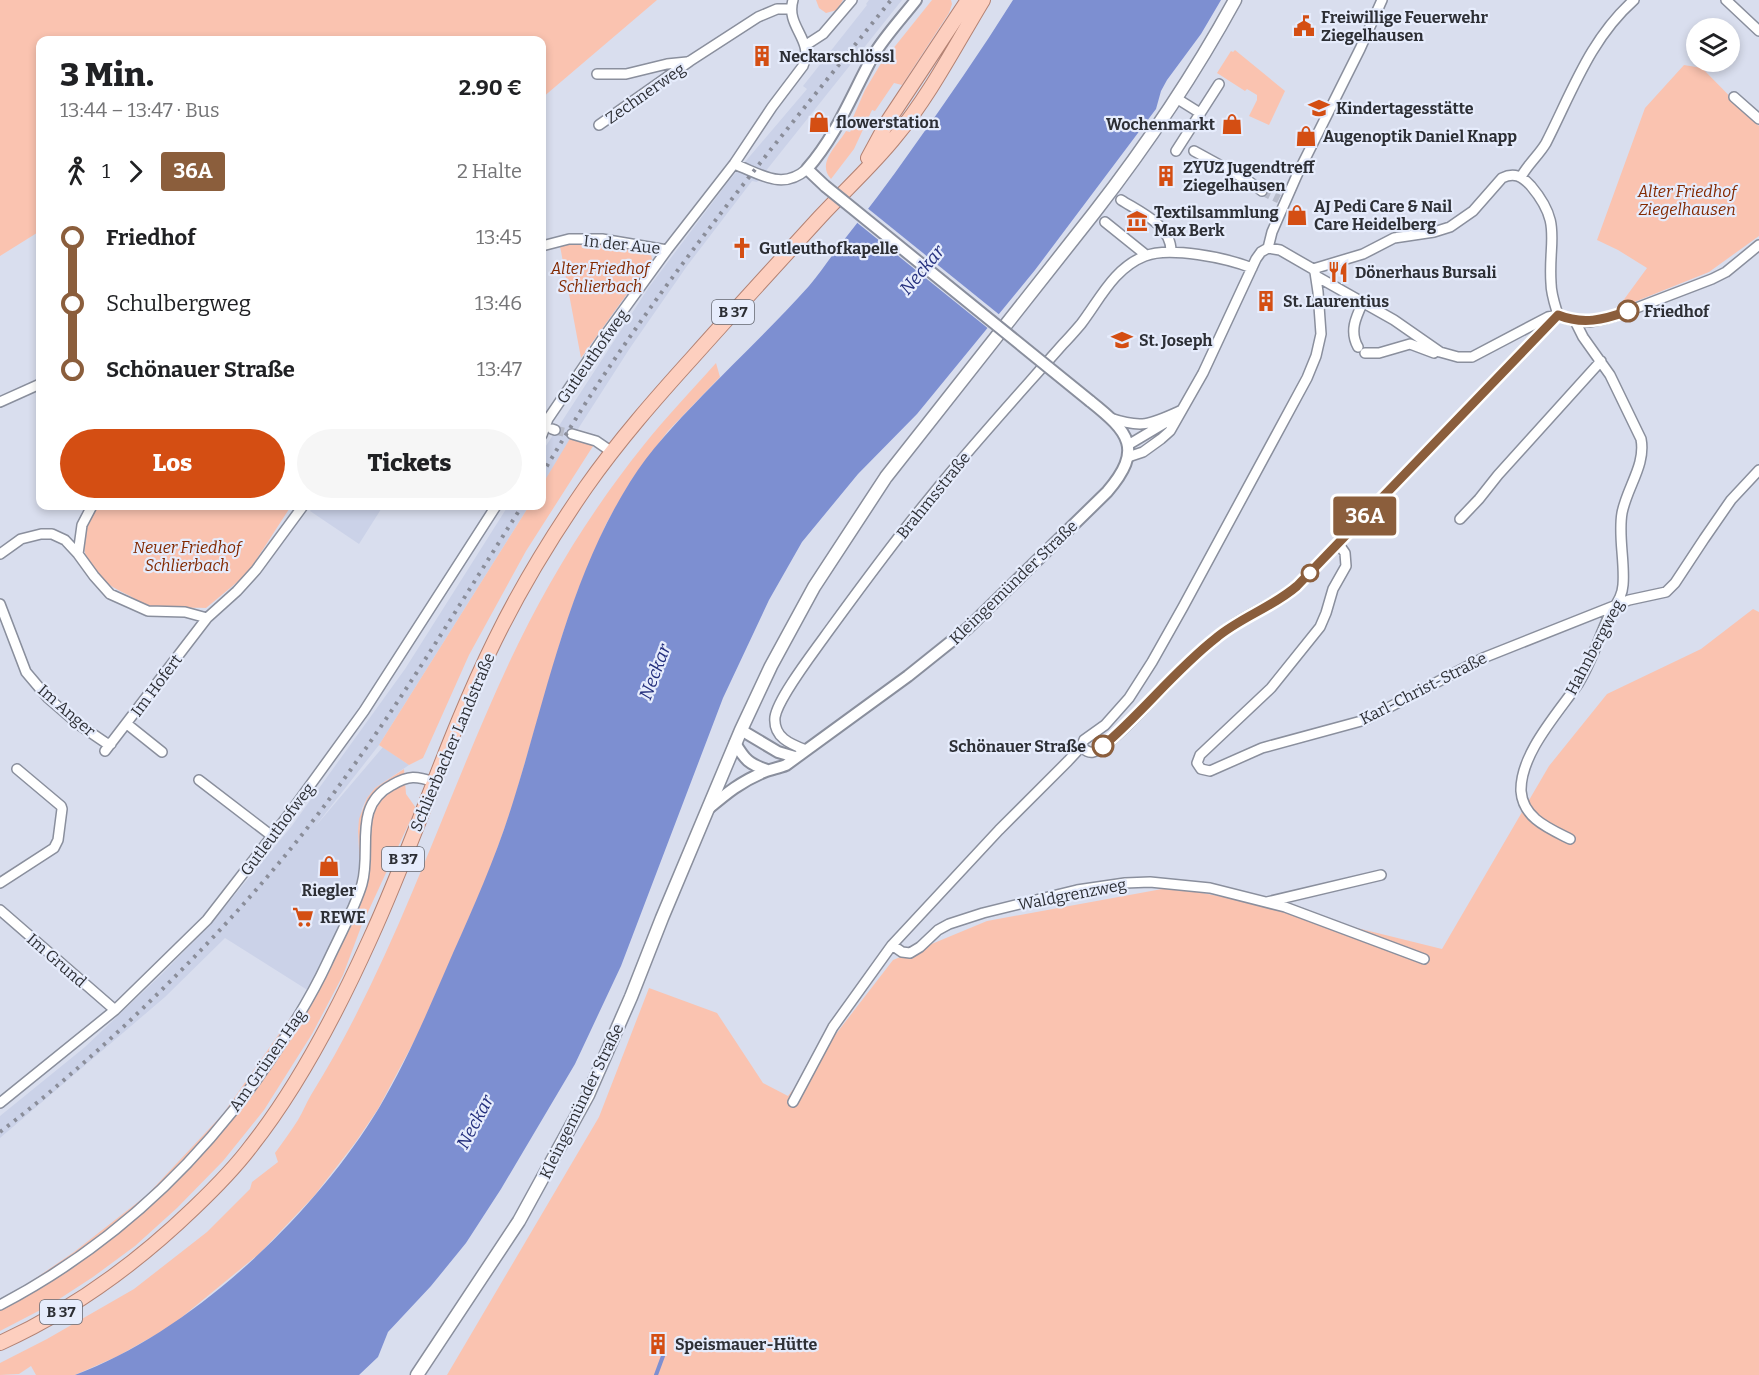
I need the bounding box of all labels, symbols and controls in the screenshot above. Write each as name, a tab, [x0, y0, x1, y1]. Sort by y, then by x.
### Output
place label: Freiwillige Feuerwehr Ziegelhausen	[1321, 8, 1488, 45]
public building icon: Freiwillige Feuerwehr Ziegelhausen	[1292, 14, 1316, 38]
map controls	[1686, 18, 1740, 72]
button: layers	[1686, 18, 1740, 72]
building icon: Neckarschlössl	[750, 44, 774, 68]
place label: Neckarschlössl	[779, 47, 895, 66]
text: 3 Min.	[60, 55, 154, 95]
street label: Zechnerweg	[602, 59, 689, 128]
text: 2.90 €	[459, 74, 522, 101]
school or university icon: Kindertagesstätte	[1307, 96, 1331, 120]
text: 13:44 – 13:47 · Bus	[60, 98, 220, 122]
place label: Kindertagesstätte	[1336, 99, 1474, 118]
shop icon: flowerstation	[807, 110, 831, 134]
shop icon: Wochenmarkt	[1220, 112, 1244, 136]
place label: flowerstation	[836, 113, 940, 132]
place label: Wochenmarkt	[1106, 115, 1216, 134]
shop icon: Augenoptik Daniel Knapp	[1294, 124, 1318, 148]
place label: Augenoptik Daniel Knapp	[1323, 127, 1517, 146]
icon: walk	[60, 155, 93, 188]
icon: forward	[119, 155, 152, 188]
text: 36A	[173, 158, 213, 184]
place label: ZYUZ Jugendtreff Ziegelhausen	[1183, 158, 1316, 195]
text: 1	[102, 159, 110, 183]
text: 2 Halte	[457, 159, 522, 183]
building icon: ZYUZ Jugendtreff Ziegelhausen	[1154, 164, 1178, 188]
park label: Alter Friedhof Ziegelhausen	[1637, 182, 1739, 219]
place label: AJ Pedi Care & Nail Care Heidelberg	[1314, 197, 1452, 234]
place label: Textilsammlung Max Berk	[1154, 203, 1279, 240]
shop icon: AJ Pedi Care & Nail Care Heidelberg	[1285, 203, 1309, 227]
museum icon: Textilsammlung Max Berk	[1125, 209, 1149, 233]
text: Friedhof	[106, 224, 196, 251]
text: 13:45	[476, 225, 522, 249]
street label: In der Aue	[583, 231, 661, 258]
church icon: Gutleuthofkapelle	[730, 236, 754, 260]
place label: Gutleuthofkapelle	[759, 239, 899, 258]
water label: Neckar	[895, 240, 949, 299]
park label: Alter Friedhof Schlierbach	[550, 259, 652, 296]
restaurant icon: Dönerhaus Bursali	[1326, 260, 1350, 284]
place label: Dönerhaus Bursali	[1355, 263, 1496, 282]
building icon: St. Laurentius	[1254, 289, 1278, 313]
text: Schulbergweg	[106, 290, 251, 317]
text: 13:46	[475, 291, 522, 315]
place label: St. Laurentius	[1283, 292, 1389, 311]
road number: B 37	[712, 300, 754, 324]
marker: Friedhof	[1617, 300, 1639, 322]
place label: Friedhof	[1644, 302, 1710, 321]
street label: Gutleuthofweg	[553, 305, 632, 407]
school or university icon: St. Joseph	[1110, 328, 1134, 352]
place label: St. Joseph	[1139, 331, 1212, 350]
text: Schönauer Straße	[106, 356, 295, 383]
text: 13:47	[477, 357, 522, 381]
button: Los	[60, 429, 285, 498]
button: Tickets	[297, 429, 522, 498]
street label: Brahmsstraße	[893, 448, 974, 542]
line badge: 36A	[1330, 496, 1400, 536]
text: 36A	[1345, 503, 1385, 529]
street label: Kleingemünder Straße	[945, 516, 1081, 648]
park label: Neuer Friedhof Schlierbach	[133, 538, 244, 575]
unlabelled marker	[1301, 564, 1319, 582]
street label: Hahnbergweg	[1561, 596, 1628, 698]
water label: Neckar	[634, 640, 676, 703]
street label: Karl-Christ-Straße	[1357, 648, 1490, 729]
street label: Im Hofert	[127, 650, 186, 720]
street label: Schlierbacher Landstraße	[406, 650, 499, 834]
street label: Im Anger	[34, 680, 99, 740]
marker: Schönauer Straße	[1092, 735, 1114, 757]
place label: Schönauer Straße	[949, 737, 1086, 756]
street label: Gutleuthofweg	[236, 779, 318, 879]
road number: B 37	[382, 847, 424, 871]
shop icon: Riegler	[317, 854, 341, 878]
street label: Waldgrenzweg	[1016, 875, 1128, 914]
place label: Riegler	[302, 881, 357, 900]
supermarket icon: REWE	[291, 905, 315, 929]
place label: REWE	[320, 908, 366, 927]
street label: Im Grund	[23, 929, 91, 992]
street label: Am Grünen Hag	[225, 1005, 310, 1115]
street label: Kleingemünder Straße	[536, 1020, 627, 1182]
water label: Neckar	[452, 1091, 499, 1153]
road number: B 37	[40, 1300, 82, 1324]
building icon: Speismauer-Hütte	[646, 1332, 670, 1356]
place label: Speismauer-Hütte	[675, 1335, 818, 1354]

